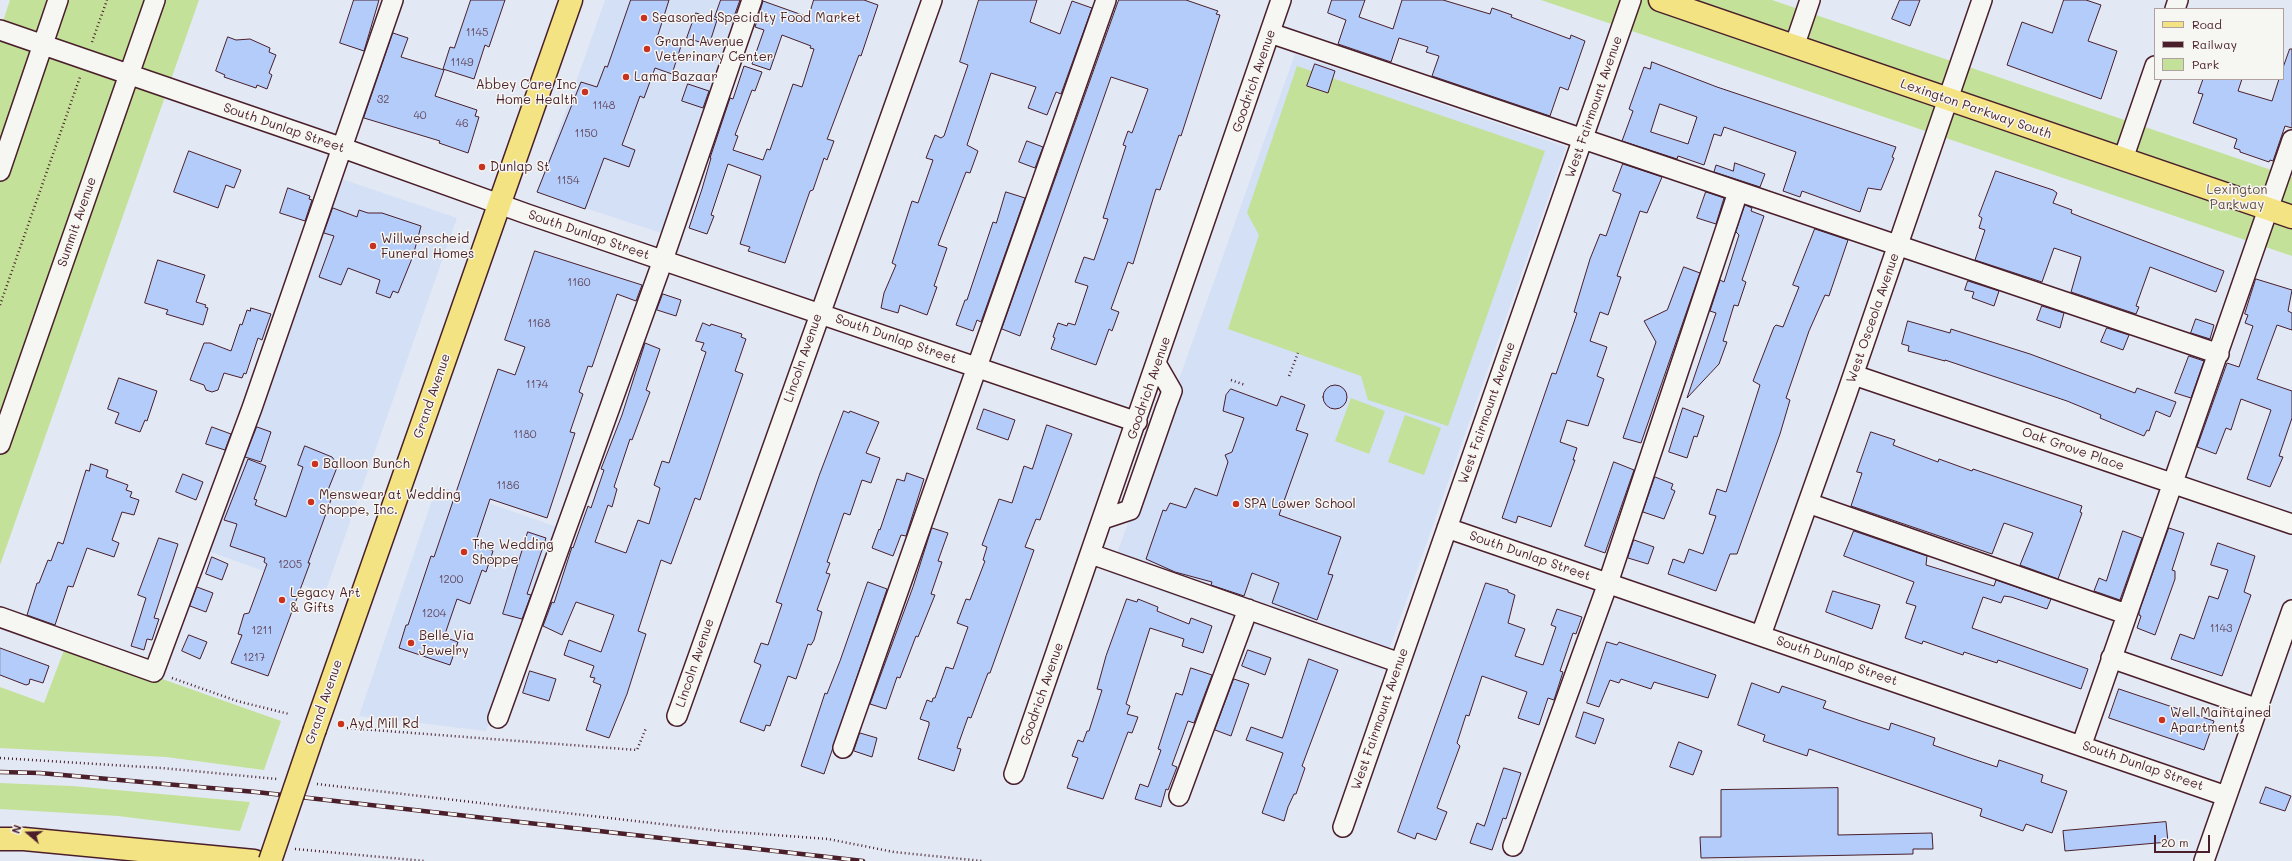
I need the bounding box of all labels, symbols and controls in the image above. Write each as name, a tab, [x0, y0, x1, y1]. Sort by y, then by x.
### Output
legend	[2154, 8, 2284, 80]
place label: Seasoned Specialty Food Market	[652, 10, 861, 26]
marker: Seasoned Specialty Food Market	[639, 13, 649, 23]
text: Road	[2192, 16, 2222, 32]
house number: 1145	[466, 26, 488, 40]
street label: Goodrich Avenue	[1229, 27, 1279, 135]
place label: Grand Avenue Veterinary Center	[655, 34, 773, 65]
street label: West Fairmount Avenue	[1562, 34, 1626, 180]
text: Railway	[2192, 36, 2237, 52]
marker: Grand Avenue Veterinary Center	[642, 44, 652, 54]
house number: 1149	[451, 56, 473, 70]
text: Park	[2192, 56, 2219, 72]
place label: Lama Bazaar	[634, 69, 718, 85]
marker: Lama Bazaar	[621, 72, 631, 82]
street label: Lexington Parkway South	[1898, 76, 2054, 142]
place label: Abbey Care Inc Home Health	[476, 77, 577, 108]
marker: Abbey Care Inc Home Health	[580, 87, 590, 97]
house number: 32	[377, 93, 389, 107]
house number: 1148	[593, 99, 615, 113]
street label: South Dunlap Street	[221, 100, 347, 156]
house number: 40	[413, 109, 427, 123]
house number: 46	[455, 117, 469, 131]
house number: 1150	[574, 127, 598, 141]
place label: Dunlap St	[490, 159, 550, 175]
marker: Dunlap St	[477, 162, 487, 172]
house number: 1154	[557, 174, 579, 188]
street label: Summit Avenue	[54, 175, 100, 269]
park label: Lexington Parkway	[2207, 182, 2267, 213]
street label: South Dunlap Street	[526, 207, 652, 263]
place label: Willwerscheid Funeral Homes	[381, 231, 474, 262]
marker: Willwerscheid Funeral Homes	[368, 241, 378, 251]
street label: West Osceola Avenue	[1843, 251, 1903, 385]
house number: 1160	[567, 276, 591, 290]
street label: South Dunlap Street	[833, 311, 959, 367]
street label: Lincoln Avenue	[780, 312, 826, 404]
house number: 1168	[527, 317, 551, 331]
street label: Goodrich Avenue	[1124, 334, 1174, 442]
street label: West Fairmount Avenue	[1455, 340, 1519, 486]
street label: Grand Avenue	[410, 351, 454, 441]
house number: 1174	[526, 378, 548, 392]
street label: Oak Grove Place	[2020, 424, 2126, 474]
house number: 1180	[513, 428, 537, 442]
place label: Balloon Bunch	[323, 456, 410, 472]
marker: Balloon Bunch	[310, 459, 320, 469]
house number: 1186	[496, 479, 520, 493]
place label: Menswear at Wedding Shoppe, Inc.	[319, 487, 460, 518]
place label: SPA Lower School	[1244, 496, 1356, 512]
marker: Menswear at Wedding Shoppe, Inc.	[306, 497, 316, 507]
marker: SPA Lower School	[1231, 499, 1241, 509]
street label: South Dunlap Street	[1467, 528, 1593, 584]
place label: The Wedding Shoppe	[472, 537, 553, 568]
marker: The Wedding Shoppe	[459, 547, 469, 557]
house number: 1205	[278, 558, 302, 572]
house number: 1200	[439, 573, 463, 587]
place label: Legacy Art & Gifts	[290, 585, 360, 616]
marker: Legacy Art & Gifts	[277, 595, 287, 605]
house number: 1204	[422, 607, 446, 621]
street label: Lincoln Avenue	[672, 617, 718, 709]
house number: 1143	[2210, 622, 2232, 636]
house number: 1211	[252, 624, 272, 638]
place label: Belle Via Jewelry	[419, 628, 474, 659]
street label: South Dunlap Street	[1774, 633, 1900, 689]
marker: Belle Via Jewelry	[406, 638, 416, 648]
street label: Goodrich Avenue	[1017, 640, 1067, 748]
street label: West Fairmount Avenue	[1348, 646, 1412, 792]
house number: 1217	[243, 651, 265, 665]
street label: Grand Avenue	[302, 657, 346, 747]
place label: Well Maintained Apartments	[2170, 705, 2271, 736]
marker: Well Maintained Apartments	[2157, 715, 2167, 725]
place label: Ayd Mill Rd	[349, 716, 419, 732]
marker: Ayd Mill Rd	[336, 719, 346, 729]
street label: South Dunlap Street	[2080, 738, 2206, 794]
north arrow	[8, 813, 48, 853]
text: N	[8, 823, 25, 835]
scale bar	[2156, 827, 2212, 853]
text: 20 m	[2161, 834, 2189, 850]

